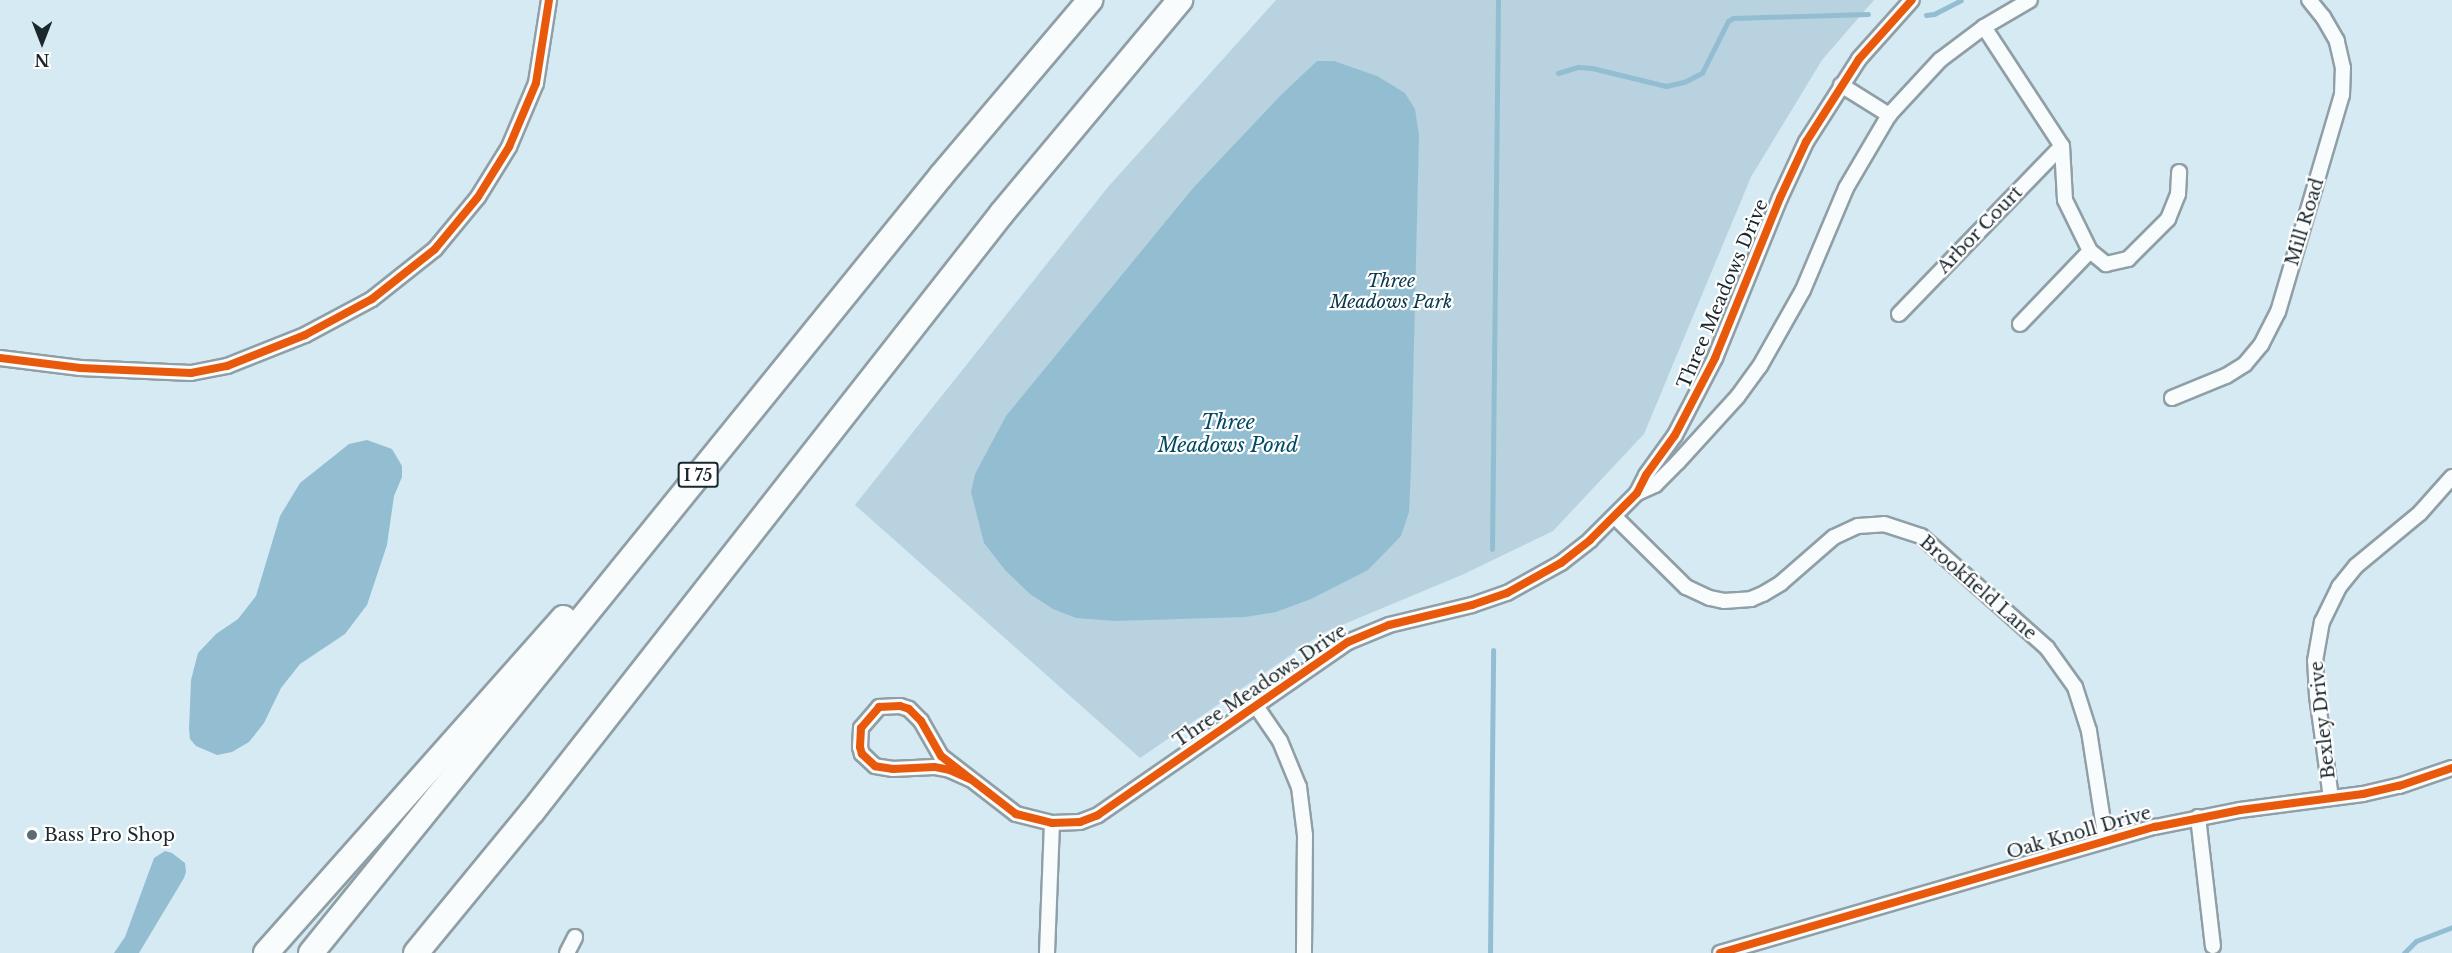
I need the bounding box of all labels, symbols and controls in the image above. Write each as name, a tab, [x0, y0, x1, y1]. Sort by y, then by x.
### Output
north arrow	[12, 12, 72, 72]
text: N	[34, 50, 50, 70]
street label: Mill Road	[2281, 176, 2329, 268]
street label: Arbor Court	[1933, 182, 2027, 278]
street label: Three Meadows Drive	[1673, 196, 1773, 392]
park label: Three Meadows Park	[1330, 271, 1452, 314]
water label: Three Meadows Pond	[1158, 411, 1298, 458]
road number: I 75	[677, 462, 719, 488]
street label: Brookfield Lane	[1915, 531, 2041, 645]
street label: Three Meadows Drive	[1169, 620, 1351, 752]
street label: Bexley Drive	[2306, 660, 2340, 780]
street label: Oak Knoll Drive	[2004, 802, 2154, 864]
place label: Bass Pro Shop	[44, 824, 175, 846]
marker: Bass Pro Shop	[25, 828, 39, 842]

